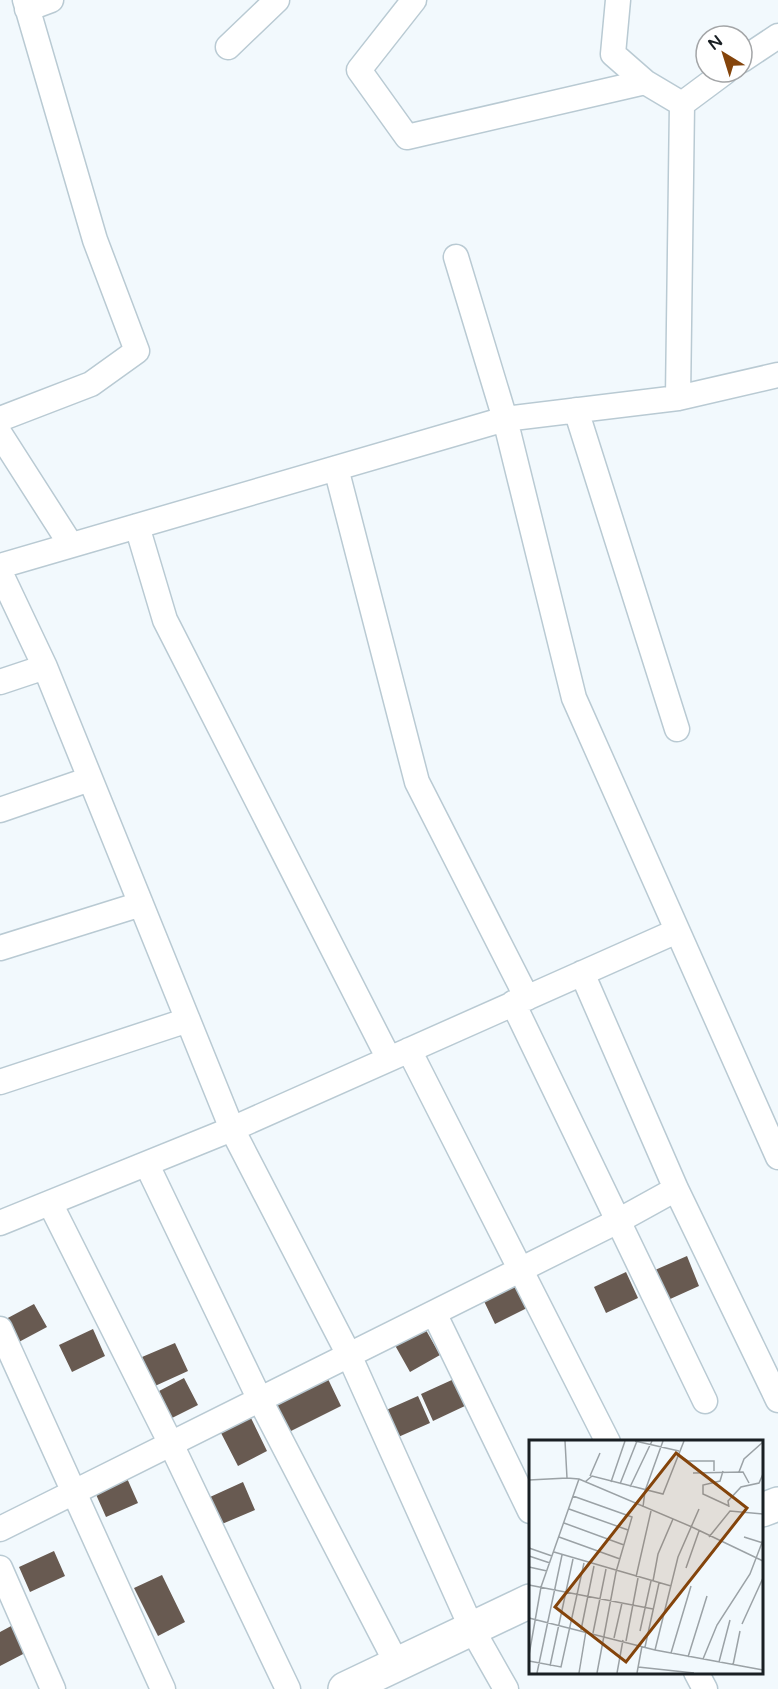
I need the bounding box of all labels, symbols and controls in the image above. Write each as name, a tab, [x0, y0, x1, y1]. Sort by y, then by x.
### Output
north arrow	[694, 24, 754, 84]
text: N	[704, 31, 727, 55]
inset map	[529, 1440, 763, 1674]

